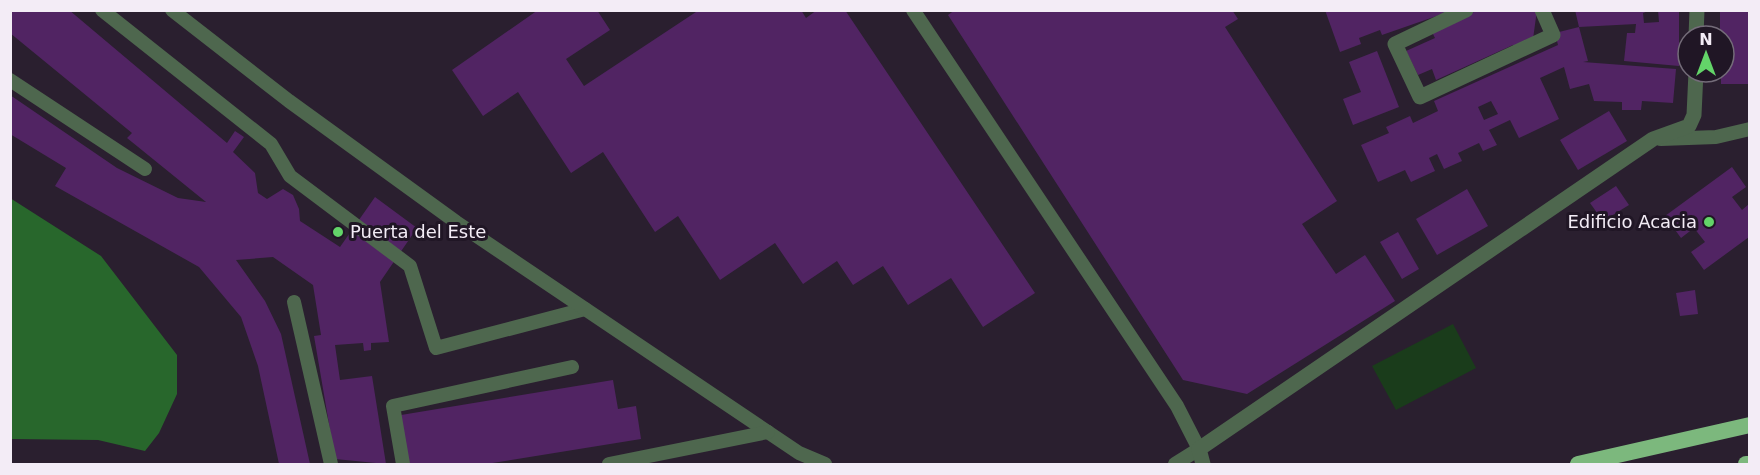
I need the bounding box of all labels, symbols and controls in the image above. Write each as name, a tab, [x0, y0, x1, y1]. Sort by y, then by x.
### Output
north arrow	[1676, 24, 1736, 84]
text: N	[1699, 30, 1713, 49]
place label: Edificio Acacia	[1567, 211, 1697, 232]
marker: Edificio Acacia	[1702, 215, 1716, 229]
place label: Puerta del Este	[350, 221, 486, 242]
marker: Puerta del Este	[331, 225, 345, 239]

